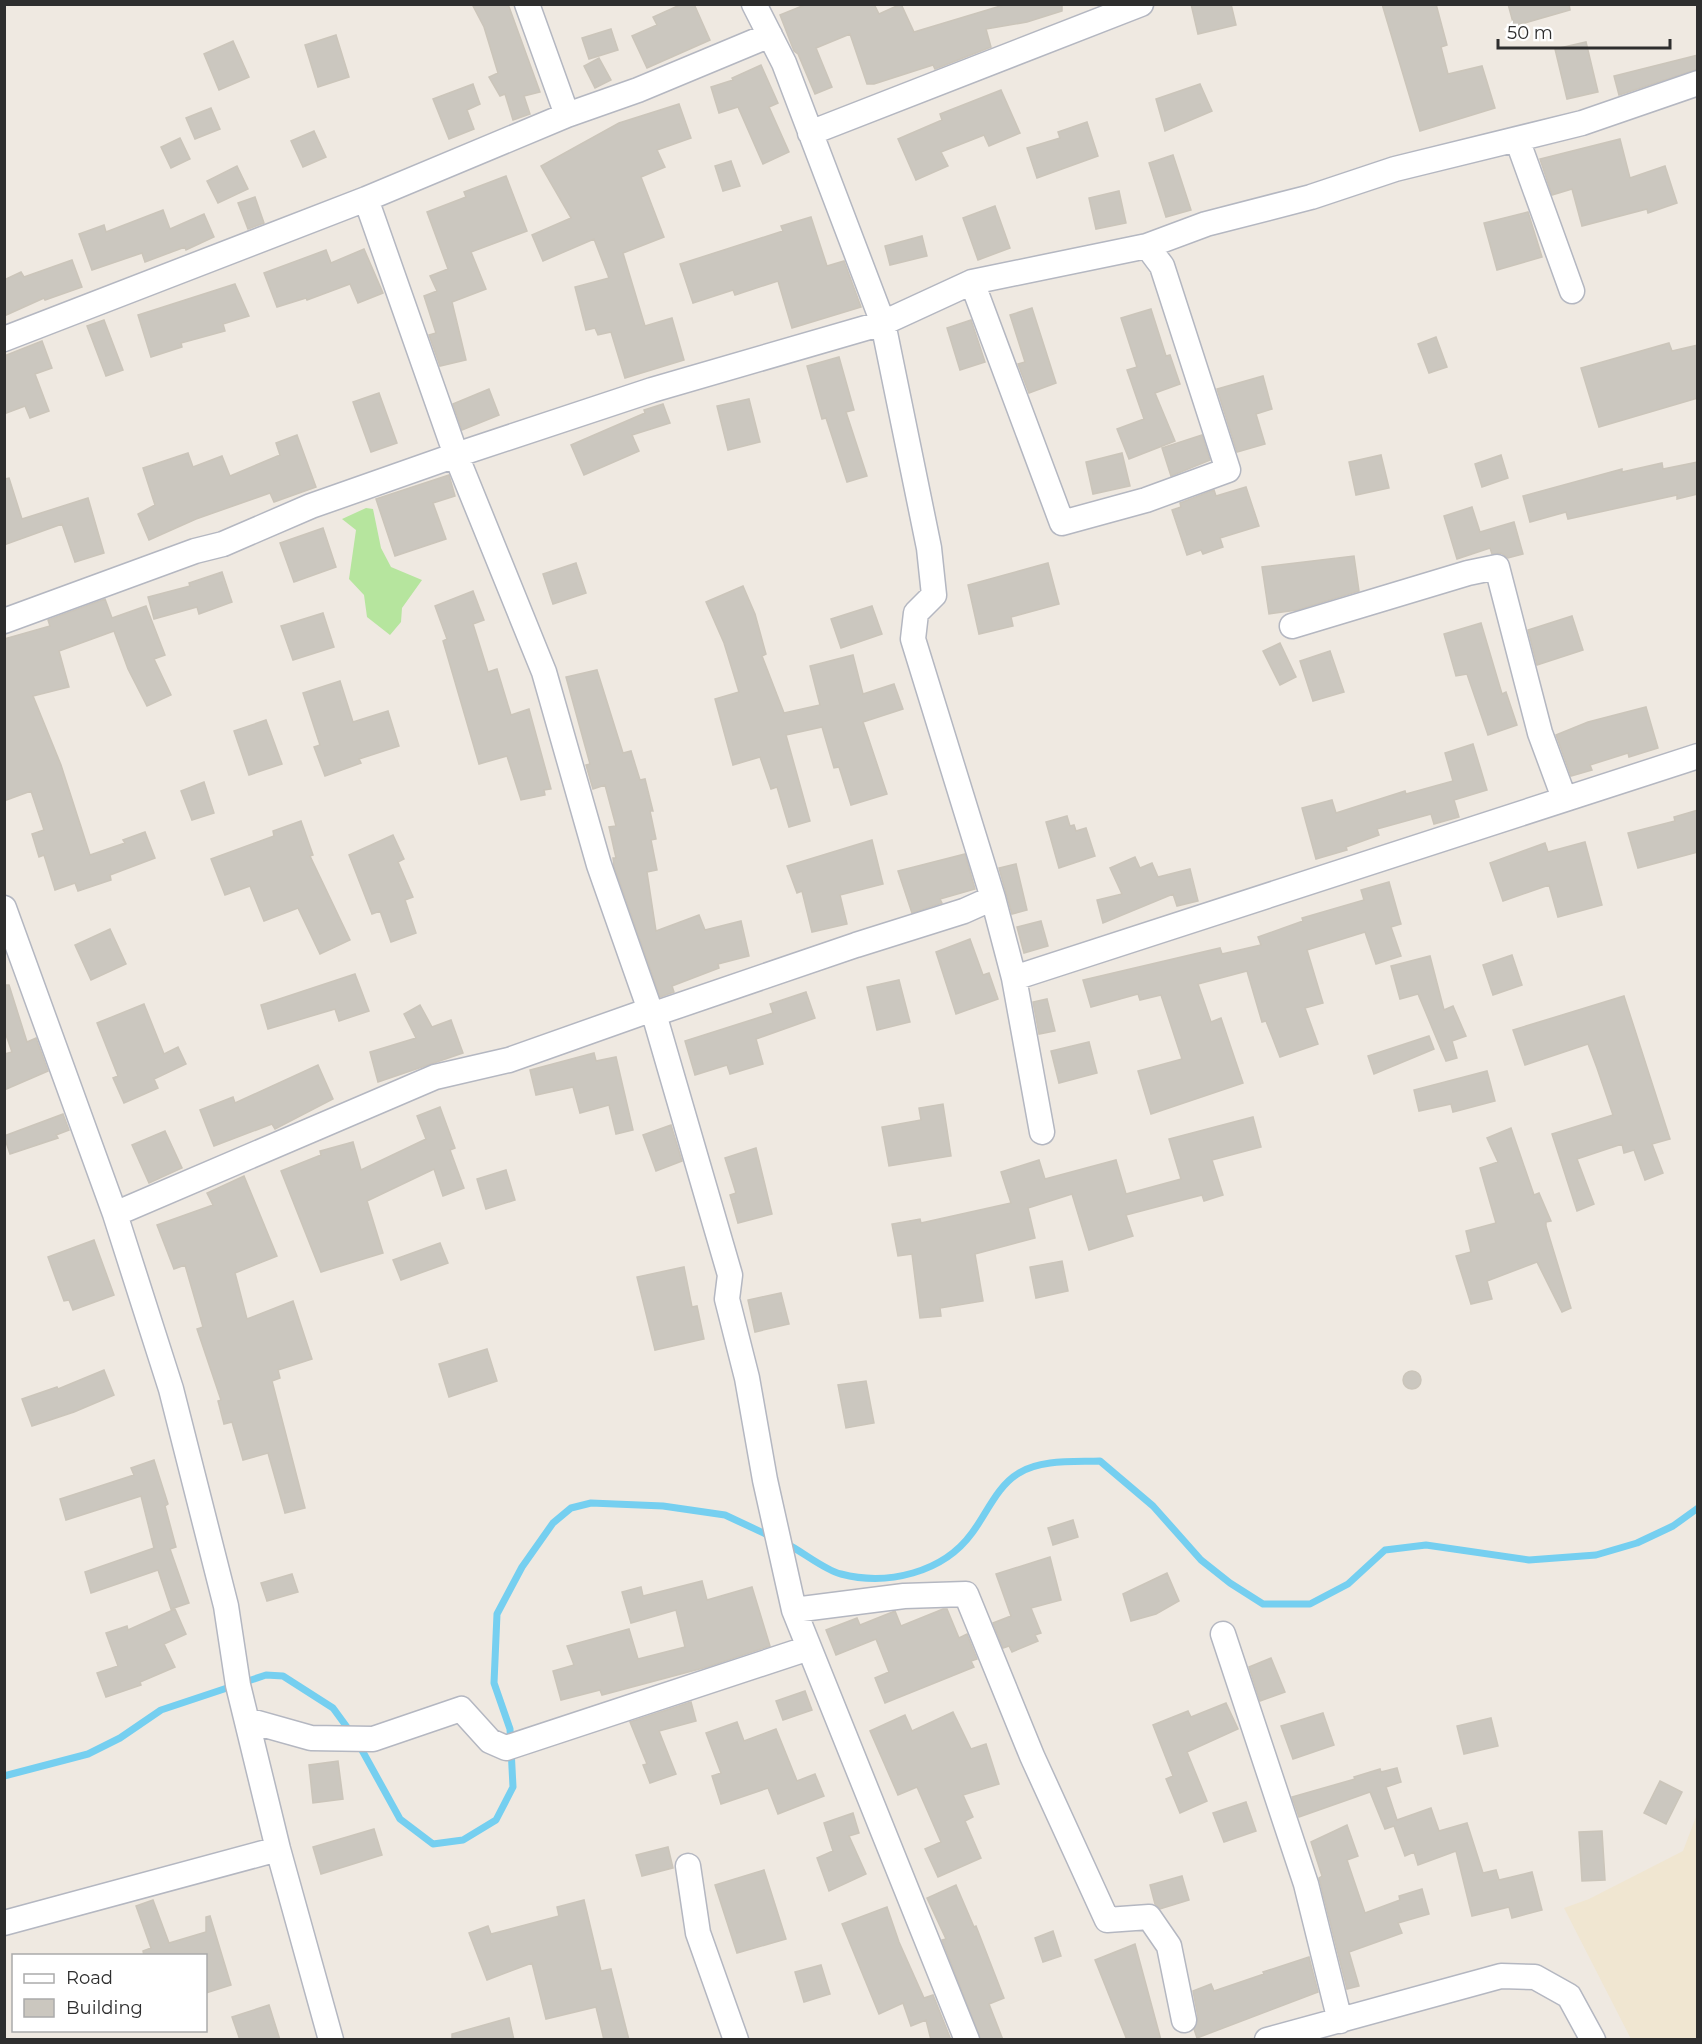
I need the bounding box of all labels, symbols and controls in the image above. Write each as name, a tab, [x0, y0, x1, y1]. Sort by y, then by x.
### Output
scale bar	[1498, 12, 1670, 50]
text: 50 m	[1507, 22, 1553, 44]
legend	[12, 1954, 207, 2032]
text: Road	[66, 1967, 113, 1989]
text: Building	[66, 1997, 143, 2019]

